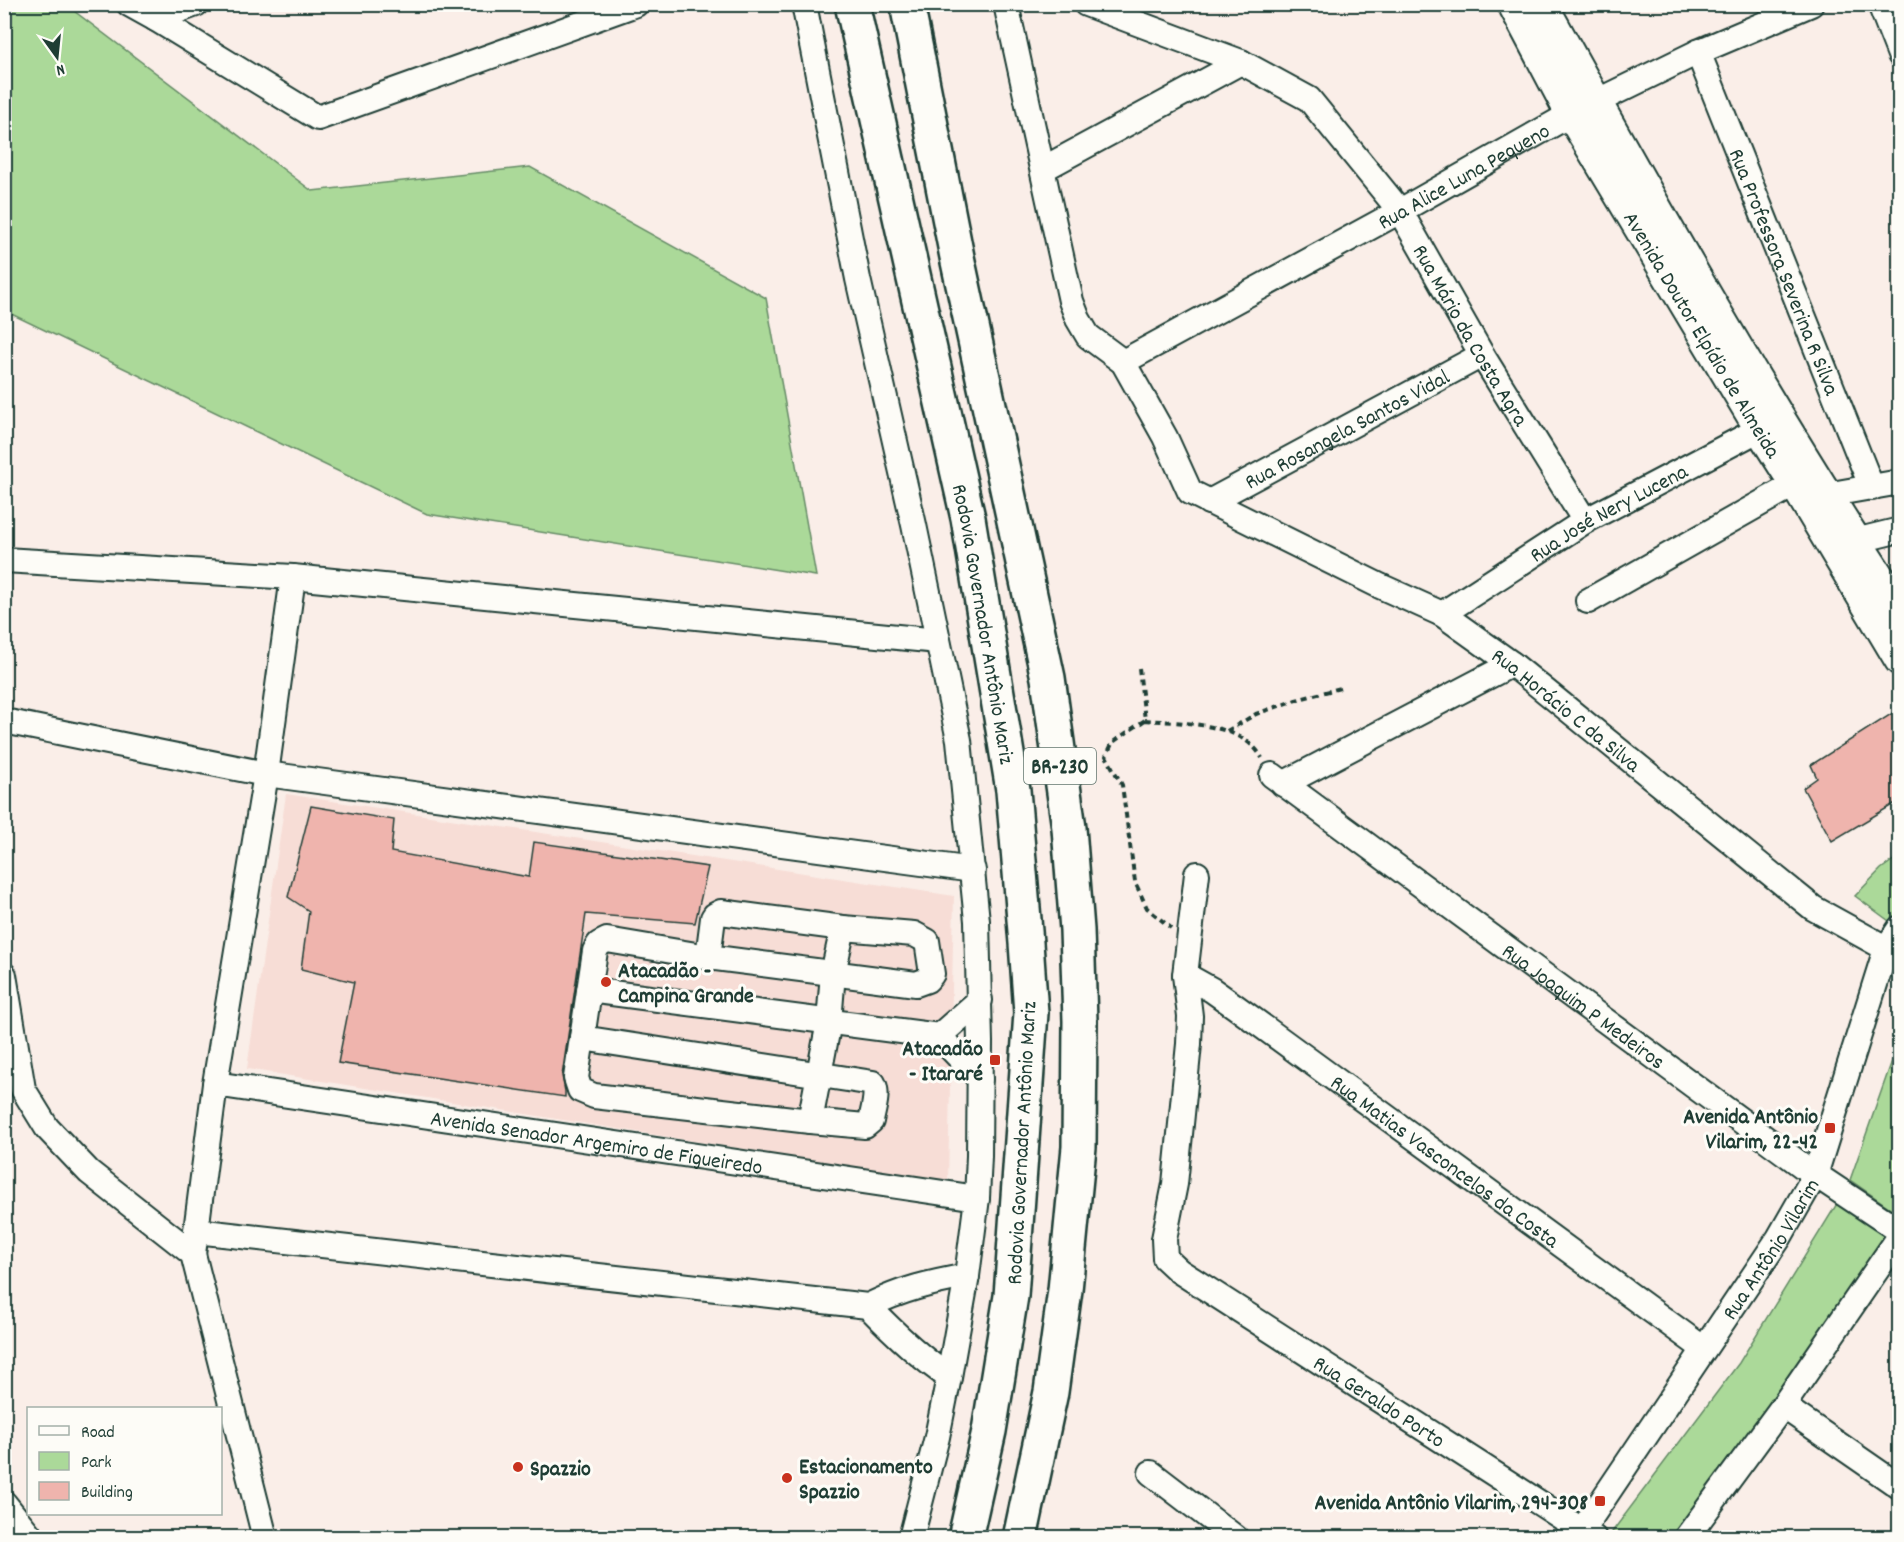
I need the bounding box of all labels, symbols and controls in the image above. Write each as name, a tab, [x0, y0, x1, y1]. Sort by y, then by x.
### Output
north arrow	[27, 27, 87, 87]
text: N	[53, 57, 67, 81]
street label: Rua Alice Luna Pequeno	[1373, 117, 1556, 239]
street label: Rua Professora Severina R Silva	[1719, 145, 1846, 401]
street label: Avenida Doutor Elpídio de Almeida	[1614, 207, 1787, 466]
street label: Rua Mário da Costa Agra	[1403, 240, 1535, 434]
street label: Rua Rosangela Santos Vidal	[1240, 363, 1456, 499]
street label: Rua José Nery Lucena	[1525, 457, 1695, 572]
street label: Rodovia Governador Antônio Mariz	[942, 481, 1021, 767]
street label: Rua Horácio C da Silva	[1484, 642, 1647, 782]
road number: BR-230	[1024, 748, 1096, 784]
street label: Rua Joaquim P Medeiros	[1494, 937, 1670, 1079]
place label: Atacadão - Campina Grande	[618, 957, 754, 1013]
marker: Atacadão - Campina Grande	[599, 975, 613, 989]
street label: Rodovia Governador Antônio Mariz	[1001, 1000, 1046, 1286]
place label: Atacadão - Itararé	[902, 1035, 984, 1091]
marker: Atacadão - Itararé	[988, 1053, 1002, 1067]
street label: Rua Matias Vasconcelos da Costa	[1323, 1069, 1565, 1258]
place label: Avenida Antônio Vilarim, 22-42	[1683, 1103, 1818, 1159]
street label: Avenida Senador Argemiro de Figueiredo	[428, 1104, 764, 1185]
marker: Avenida Antônio Vilarim, 22-42	[1823, 1121, 1837, 1135]
street label: Rua Antônio Vilarim	[1716, 1173, 1829, 1327]
street label: Rua Geraldo Porto	[1306, 1349, 1450, 1457]
legend	[27, 1407, 222, 1515]
text: Road	[81, 1421, 115, 1446]
text: Park	[81, 1451, 112, 1476]
place label: Estacionamento Spazzio	[799, 1453, 933, 1509]
place label: Spazzio	[530, 1455, 591, 1486]
marker: Spazzio	[511, 1460, 525, 1474]
marker: Estacionamento Spazzio	[780, 1471, 794, 1485]
text: Building	[81, 1481, 133, 1506]
place label: Avenida Antônio Vilarim, 294-308	[1315, 1489, 1588, 1520]
marker: Avenida Antônio Vilarim, 294-308	[1593, 1494, 1607, 1508]

